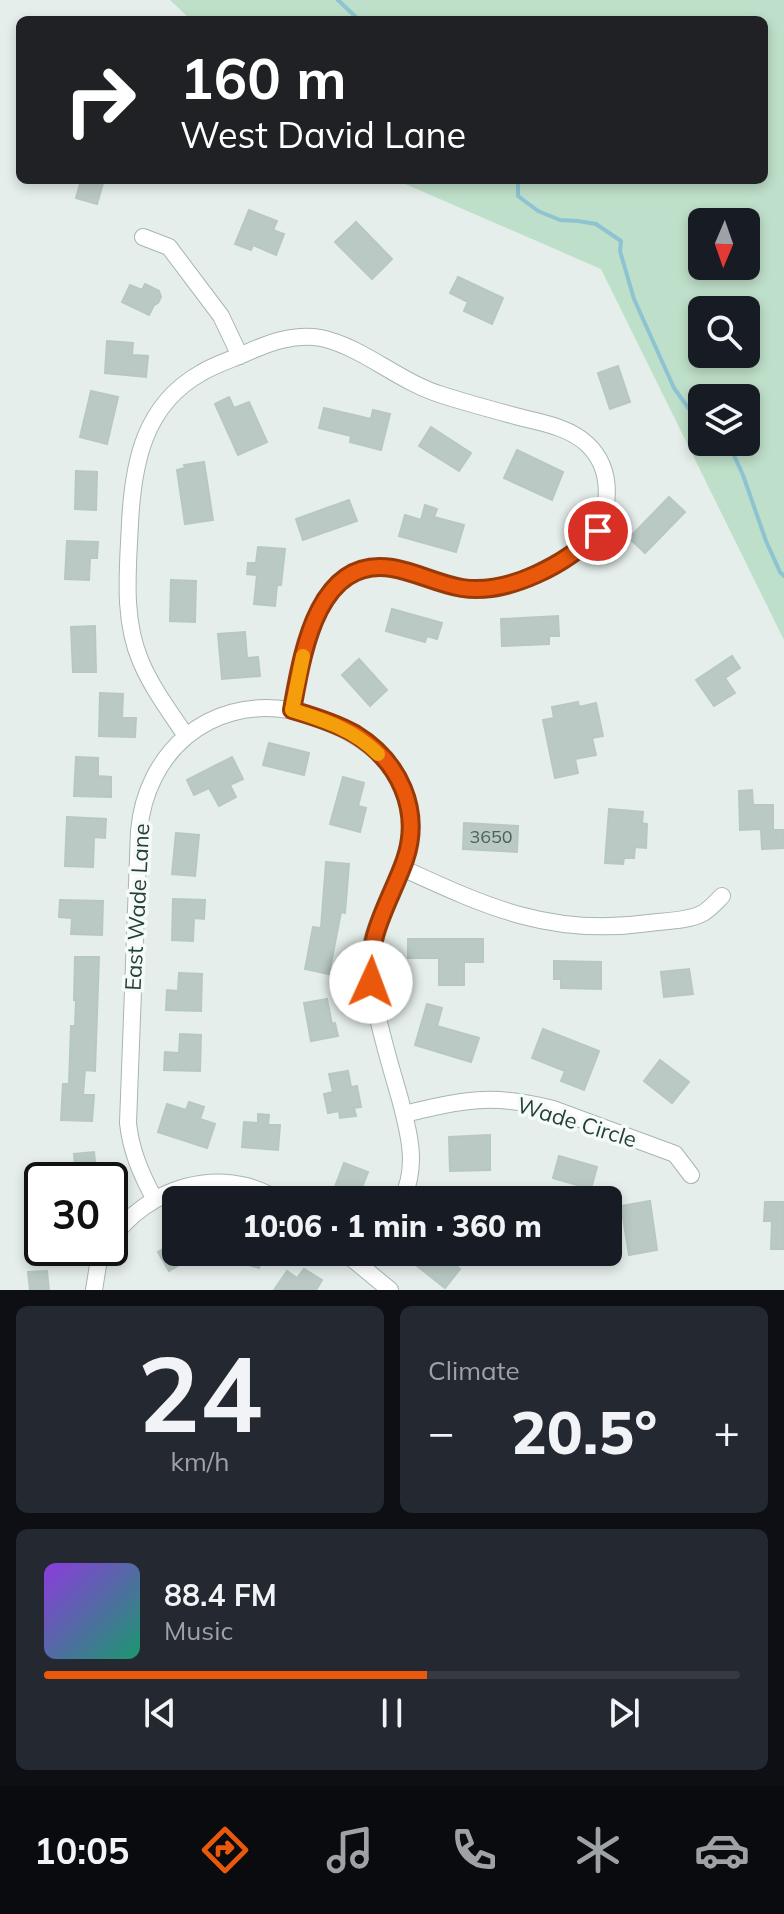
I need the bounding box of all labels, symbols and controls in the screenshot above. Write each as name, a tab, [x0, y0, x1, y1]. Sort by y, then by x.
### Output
text: 160 m	[180, 43, 347, 113]
icon: right	[48, 48, 152, 152]
text: West David Lane	[180, 112, 466, 157]
north arrow	[688, 208, 760, 280]
map controls	[688, 208, 760, 456]
button: search	[688, 296, 760, 368]
button: layers	[688, 384, 760, 456]
pin	[564, 497, 632, 565]
icon: arrive	[576, 509, 620, 553]
street label: East Wade Lane	[119, 823, 155, 991]
house number: 3650	[469, 825, 513, 848]
position arrow	[329, 940, 413, 1024]
street label: Wade Circle	[514, 1091, 640, 1153]
speed limit sign: 30	[24, 1162, 128, 1266]
text: 10:06 · 1 min · 360 m	[242, 1207, 542, 1245]
text: 24	[138, 1327, 262, 1458]
text: Climate	[428, 1354, 520, 1387]
text: 20.5°	[511, 1394, 657, 1469]
text: −	[428, 1404, 454, 1459]
text: +	[714, 1404, 740, 1459]
text: km/h	[171, 1445, 229, 1478]
text: 88.4 FM	[164, 1576, 277, 1614]
text: Music	[164, 1614, 233, 1647]
icon: previous	[138, 1691, 182, 1735]
icon: pause	[370, 1691, 414, 1735]
icon: next	[602, 1691, 646, 1735]
icon: directions	[197, 1822, 253, 1878]
icon: music	[322, 1822, 378, 1878]
icon: phone	[446, 1822, 502, 1878]
icon: climate	[570, 1822, 626, 1878]
icon: car	[694, 1822, 750, 1878]
text: 10:05	[34, 1828, 129, 1873]

